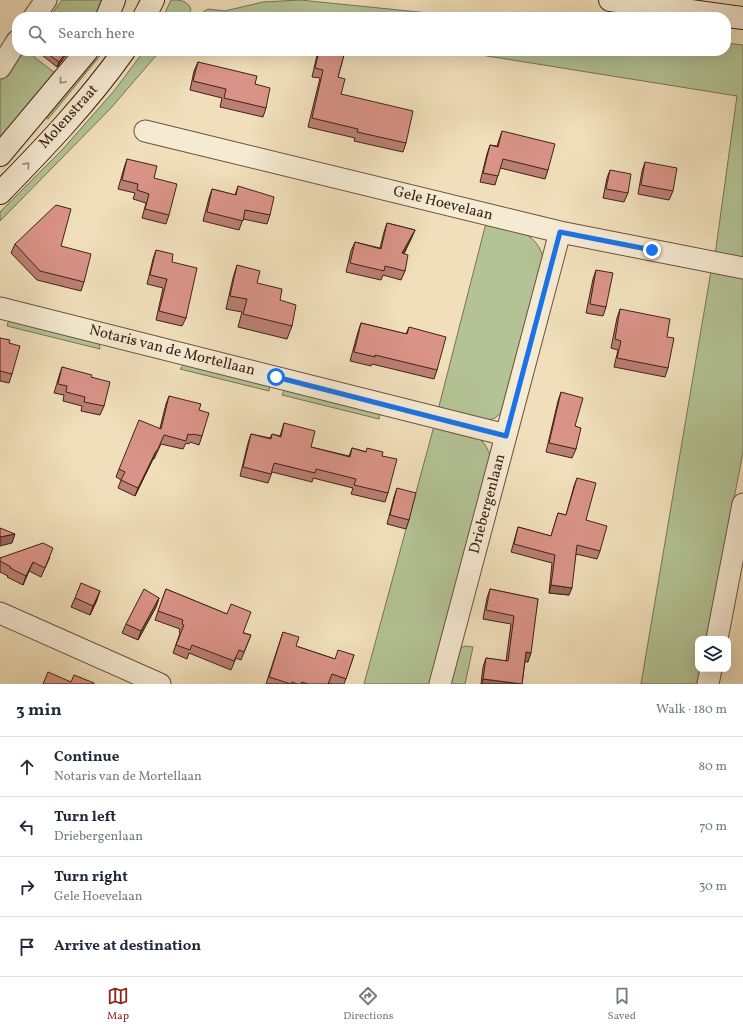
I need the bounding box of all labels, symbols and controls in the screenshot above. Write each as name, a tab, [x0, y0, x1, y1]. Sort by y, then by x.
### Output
search box	[12, 12, 731, 56]
icon: search	[26, 23, 48, 45]
text: Search here	[58, 24, 135, 45]
one-way arrow	[59, 76, 66, 84]
street label: Molenstraat	[34, 80, 104, 154]
one-way arrow	[22, 162, 29, 170]
street label: Gele Hoevelaan	[391, 181, 495, 227]
route end	[643, 241, 661, 259]
street label: Notaris van de Mortellaan	[87, 320, 257, 382]
route start	[267, 368, 285, 386]
street label: Driebergenlaan	[465, 452, 511, 556]
map controls	[695, 636, 731, 672]
button: layers	[695, 636, 731, 672]
text: 3 min	[16, 699, 62, 722]
text: Walk · 180 m	[656, 701, 727, 719]
text: Continue	[54, 747, 119, 768]
icon: ahead	[16, 756, 38, 778]
text: 80 m	[698, 758, 727, 776]
text: Notaris van de Mortellaan	[54, 768, 202, 786]
text: Turn left	[54, 807, 116, 828]
icon: left	[16, 816, 38, 838]
text: 70 m	[699, 818, 727, 836]
text: Driebergenlaan	[54, 828, 143, 846]
text: Turn right	[54, 867, 128, 888]
icon: right	[16, 876, 38, 898]
text: 30 m	[699, 878, 727, 896]
text: Gele Hoevelaan	[54, 888, 143, 906]
icon: arrive	[16, 936, 38, 958]
text: Arrive at destination	[54, 936, 201, 957]
tab: Map	[107, 985, 129, 1024]
tab: Directions	[343, 985, 394, 1024]
tab: Saved	[608, 985, 636, 1024]

